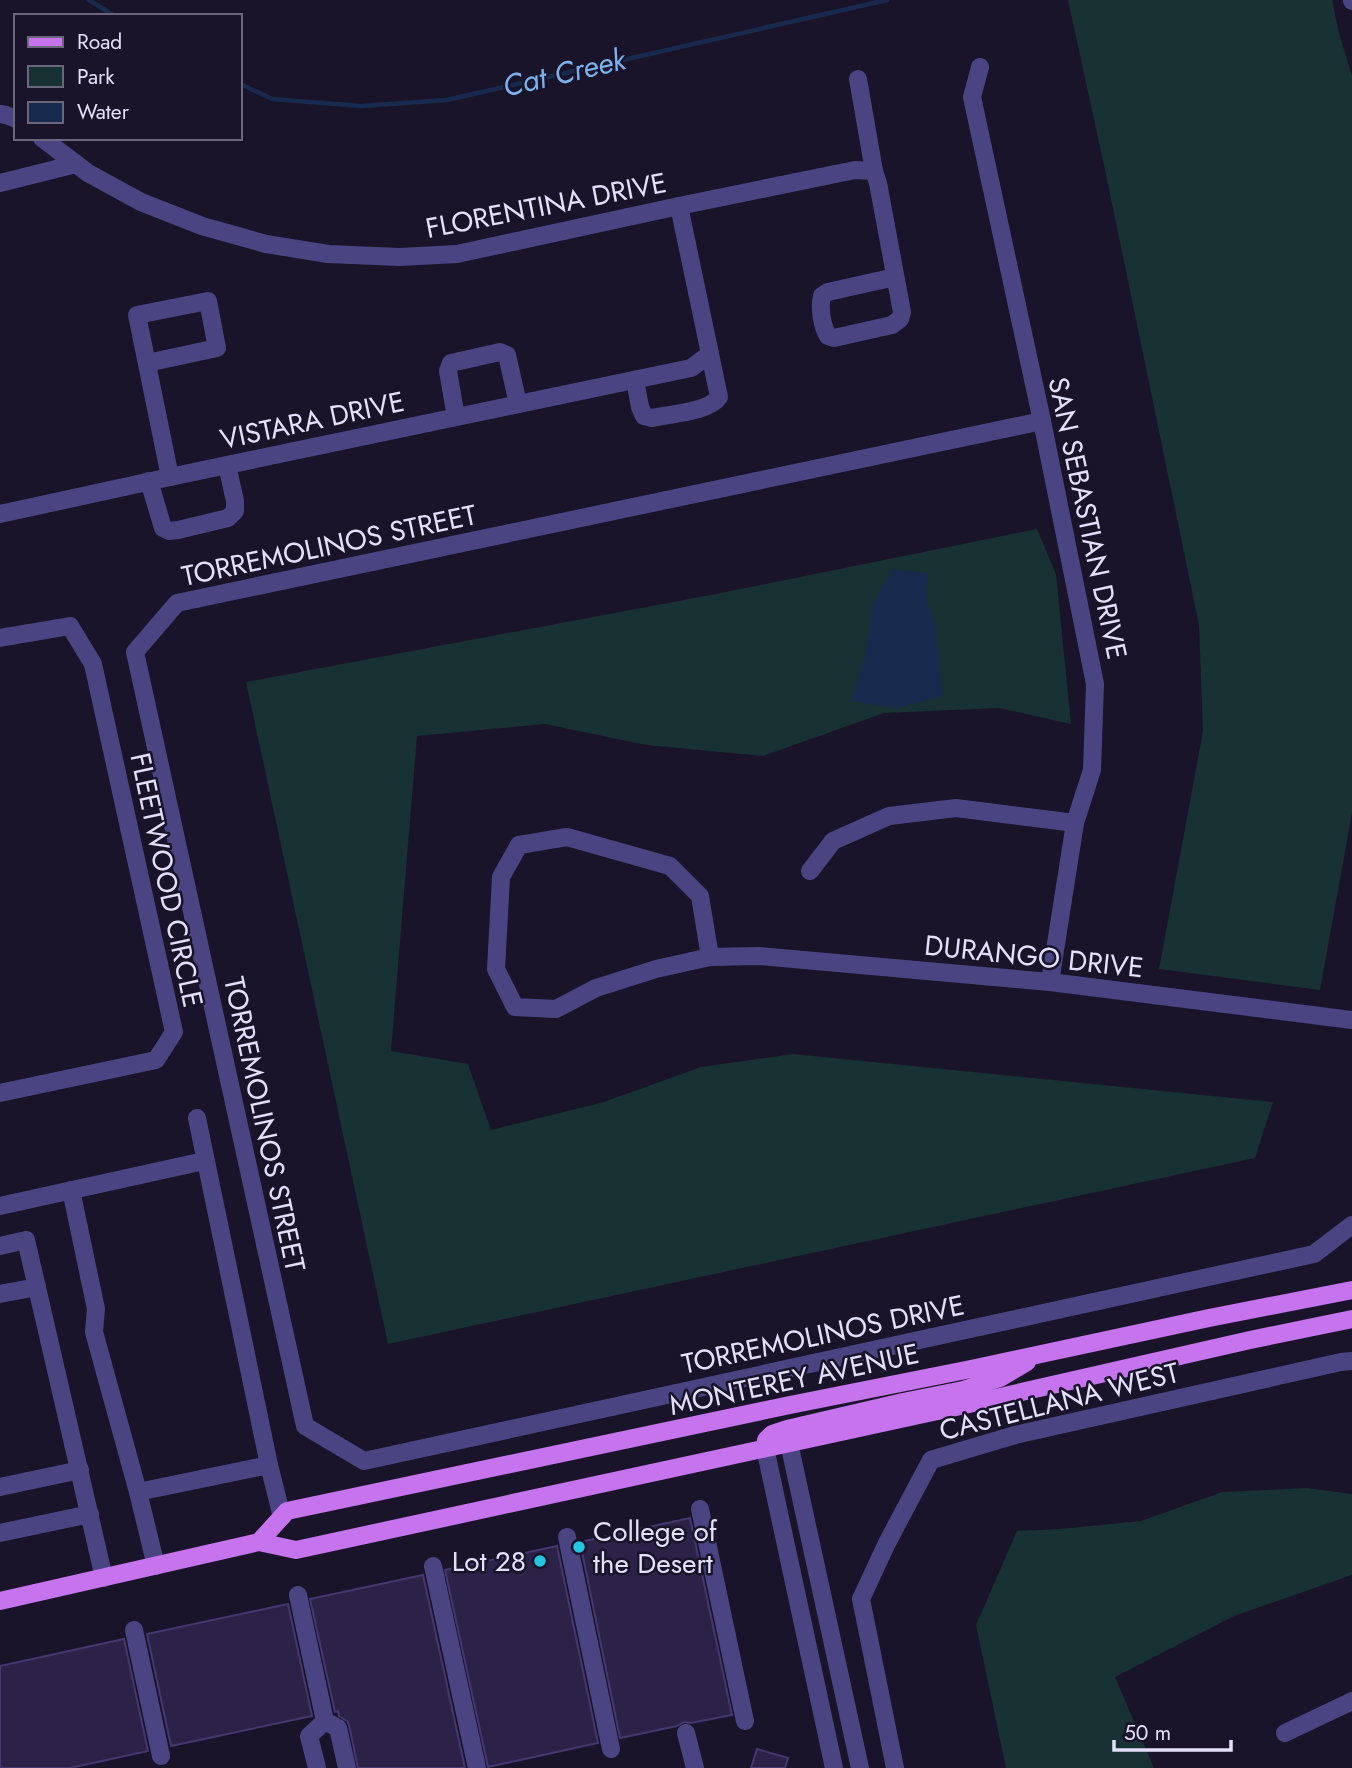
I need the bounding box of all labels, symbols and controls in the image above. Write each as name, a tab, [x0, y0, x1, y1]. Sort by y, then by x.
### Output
legend	[14, 14, 242, 140]
text: Road	[77, 27, 122, 57]
water label: Cat Creek	[498, 37, 631, 108]
text: Park	[77, 62, 115, 92]
text: Water	[77, 97, 130, 127]
street label: FLORENTINA DRIVE	[422, 162, 670, 249]
street label: SAN SEBASTIAN DRIVE	[1038, 373, 1137, 663]
street label: VISTARA DRIVE	[216, 381, 408, 460]
street label: TORREMOLINOS STREET	[178, 494, 480, 597]
street label: FLEETWOOD CIRCLE	[120, 749, 214, 1011]
street label: DURANGO DRIVE	[922, 925, 1146, 988]
street label: TORREMOLINOS STREET	[213, 973, 316, 1275]
street label: TORREMOLINOS DRIVE	[678, 1285, 968, 1384]
street label: MONTEREY AVENUE	[665, 1333, 923, 1426]
street label: CASTELLANA WEST	[935, 1352, 1183, 1451]
place label: College of the Desert	[593, 1511, 718, 1584]
marker: College of the Desert	[571, 1539, 587, 1555]
place label: Lot 28	[452, 1541, 526, 1582]
marker: Lot 28	[532, 1553, 548, 1569]
scale bar	[1114, 1708, 1231, 1752]
text: 50 m	[1124, 1718, 1171, 1748]

